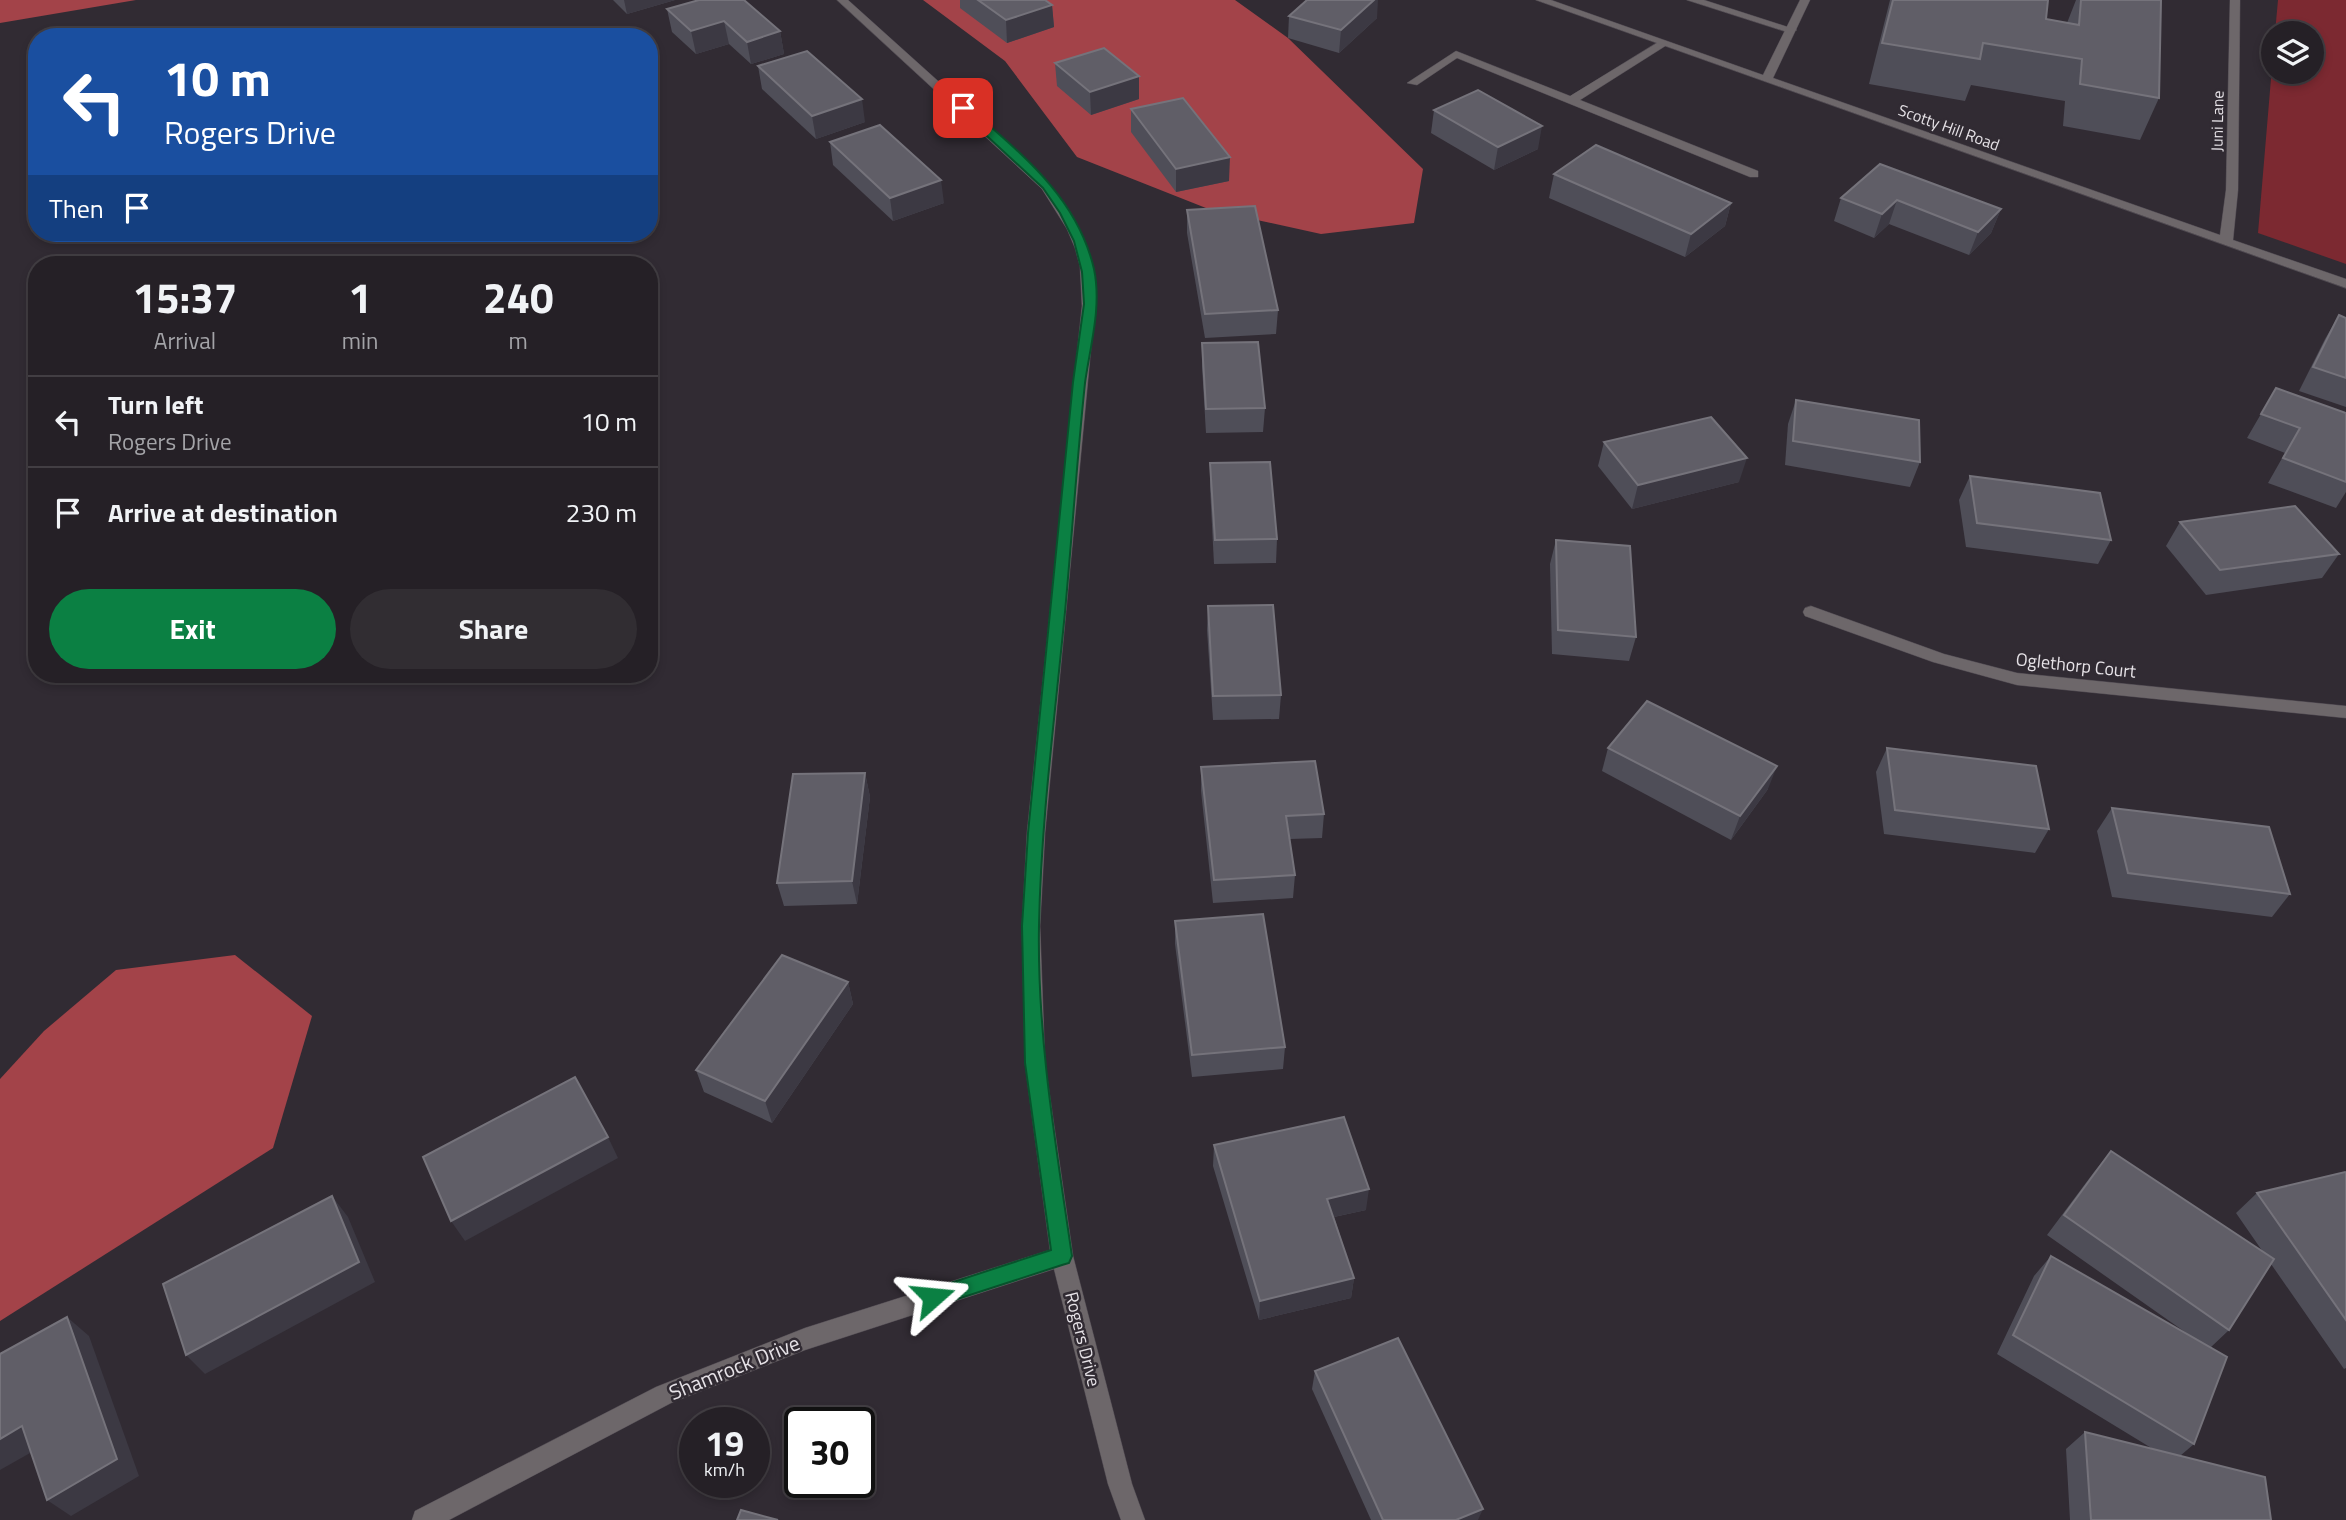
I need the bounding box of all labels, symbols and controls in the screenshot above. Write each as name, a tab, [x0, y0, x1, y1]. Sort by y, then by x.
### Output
map controls	[2261, 21, 2324, 84]
button: layers	[2261, 21, 2324, 84]
text: 10 m	[164, 40, 271, 115]
icon: left	[49, 56, 140, 147]
pin	[933, 78, 993, 138]
icon: arrive	[944, 89, 982, 127]
street label: Juni Lane	[2204, 90, 2230, 152]
street label: Scotty Hill Road	[1895, 98, 2003, 156]
text: Rogers Drive	[164, 108, 336, 156]
text: Then	[49, 189, 104, 228]
icon: arrive	[118, 189, 156, 227]
text: 15:37	[132, 265, 237, 329]
text: 1	[348, 265, 372, 329]
text: 240	[483, 265, 553, 329]
text: Arrival	[154, 323, 216, 358]
text: min	[342, 323, 378, 358]
text: m	[509, 323, 528, 358]
text: Turn left	[108, 385, 203, 424]
text: 10 m	[580, 402, 637, 441]
icon: left	[49, 403, 87, 441]
text: Rogers Drive	[108, 424, 232, 459]
text: Arrive at destination	[108, 493, 338, 532]
text: 230 m	[566, 493, 637, 532]
icon: arrive	[49, 494, 87, 532]
button: Exit	[49, 589, 336, 669]
button: Share	[350, 589, 637, 669]
street label: Oglethorp Court	[2015, 645, 2138, 685]
position arrow	[896, 1260, 970, 1334]
street label: Rogers Drive	[1058, 1289, 1108, 1389]
street label: Shamrock Drive	[664, 1326, 804, 1408]
speed limit sign: 30	[784, 1407, 875, 1498]
text: 19	[705, 1416, 744, 1470]
text: km/h	[704, 1456, 745, 1483]

